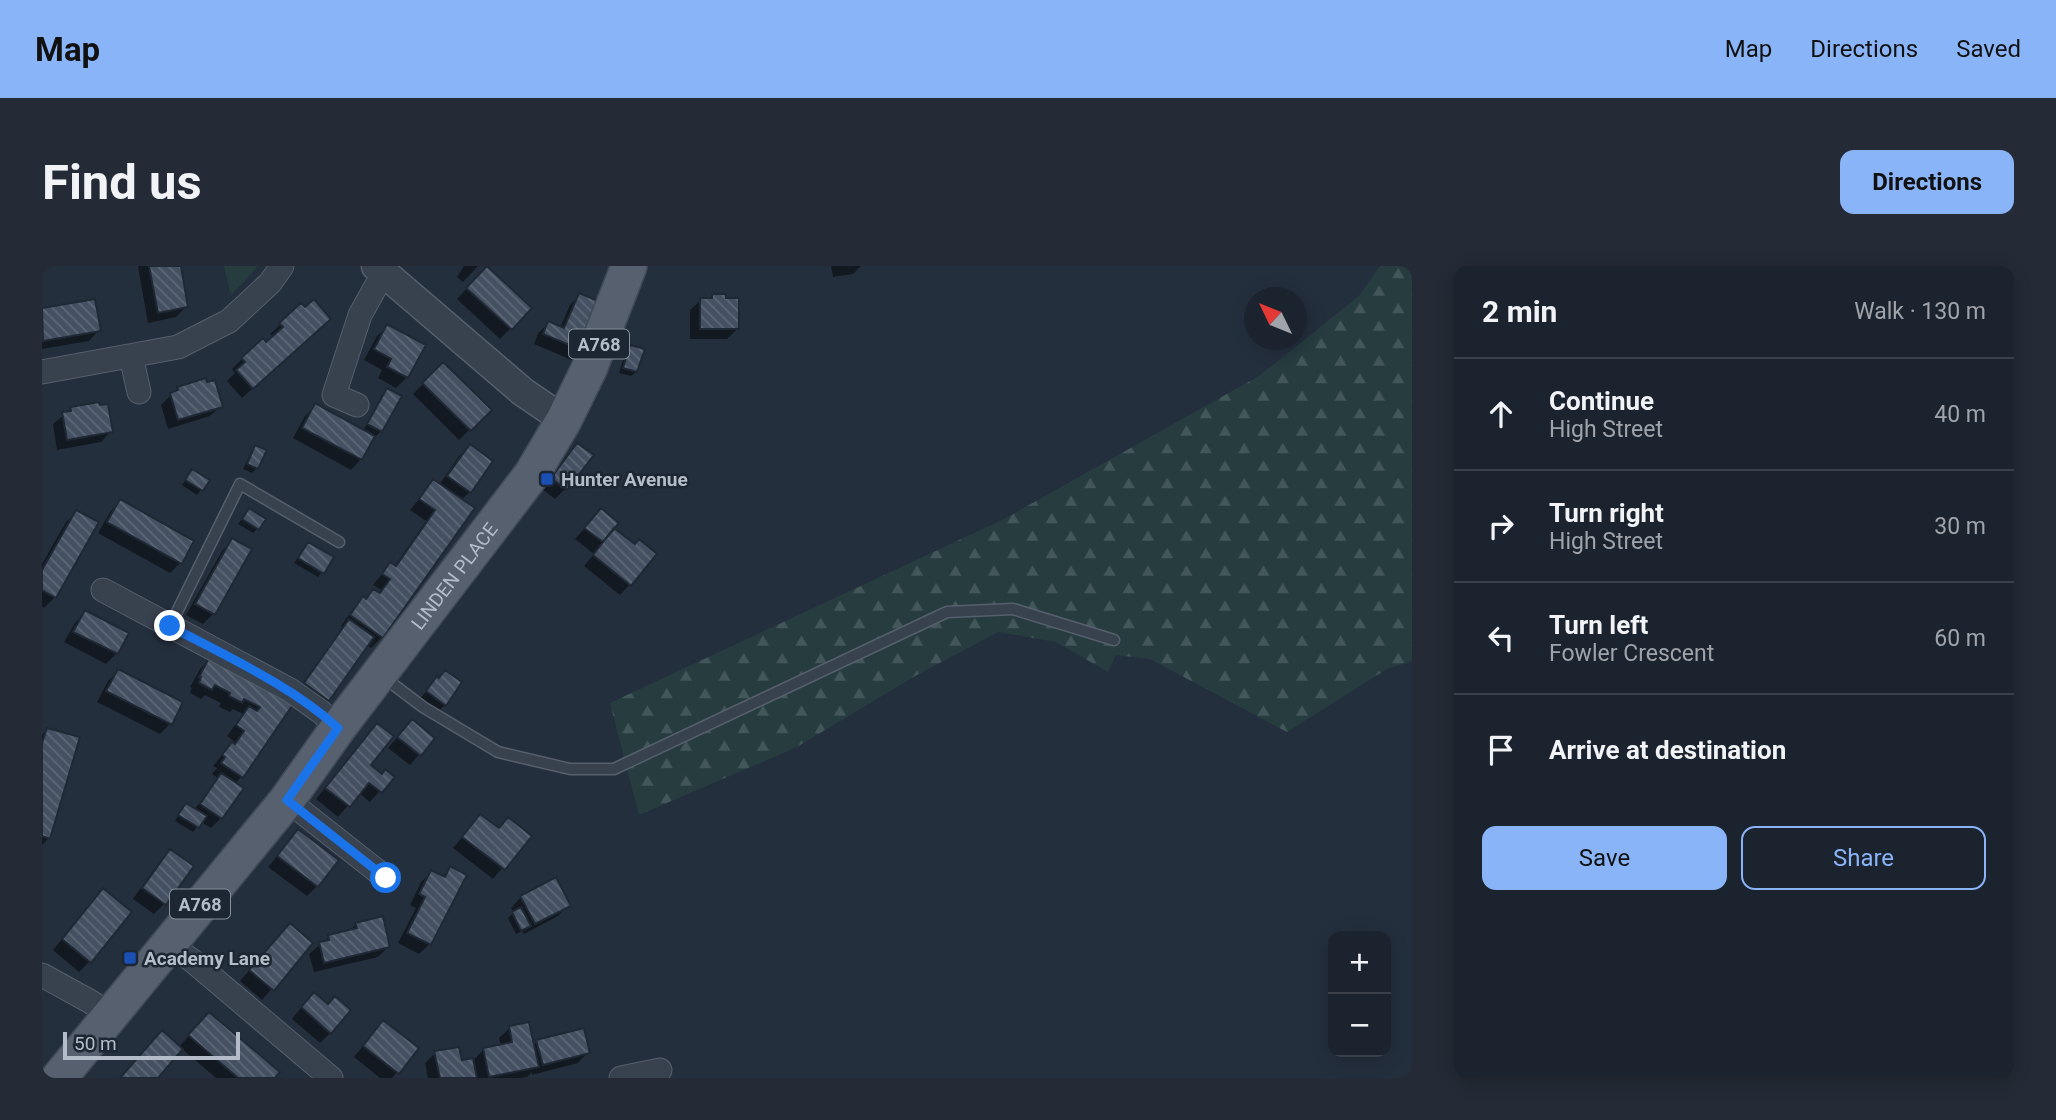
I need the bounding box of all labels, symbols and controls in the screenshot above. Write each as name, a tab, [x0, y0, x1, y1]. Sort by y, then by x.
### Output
text: Map	[35, 30, 100, 69]
text: Map	[1725, 35, 1772, 63]
text: Directions	[1810, 35, 1918, 63]
text: Saved	[1956, 35, 2021, 63]
button: Directions	[1840, 150, 2014, 214]
text: Find us	[42, 154, 202, 211]
north arrow	[1244, 287, 1307, 350]
text: 2 min	[1482, 294, 1557, 329]
text: Walk · 130 m	[1854, 298, 1986, 325]
road number: A768	[569, 330, 629, 358]
text: Continue	[1549, 386, 1654, 416]
icon: ahead	[1482, 395, 1520, 433]
text: 40 m	[1934, 401, 1986, 428]
text: High Street	[1549, 416, 1663, 443]
place label: Hunter Avenue	[561, 468, 688, 491]
marker: Hunter Avenue	[539, 471, 555, 487]
text: Turn right	[1549, 498, 1664, 528]
icon: right	[1482, 507, 1520, 545]
text: 30 m	[1934, 513, 1986, 540]
street label: LINDEN PLACE	[406, 518, 502, 634]
text: High Street	[1549, 528, 1663, 555]
route end	[154, 610, 185, 641]
text: Turn left	[1549, 610, 1648, 640]
icon: left	[1482, 619, 1520, 657]
text: 60 m	[1934, 625, 1986, 652]
text: Fowler Crescent	[1549, 640, 1714, 667]
icon: arrive	[1482, 731, 1520, 769]
text: Arrive at destination	[1549, 735, 1786, 765]
button: Save	[1482, 826, 1727, 890]
button: Share	[1741, 826, 1986, 890]
route start	[370, 862, 401, 893]
road number: A768	[170, 890, 230, 918]
map controls	[1328, 931, 1391, 1057]
button: +	[1328, 931, 1391, 994]
place label: Academy Lane	[144, 947, 270, 970]
marker: Academy Lane	[122, 950, 138, 966]
button: −	[1328, 994, 1391, 1057]
scale bar	[63, 1029, 240, 1061]
text: 50 m	[74, 1032, 117, 1055]

